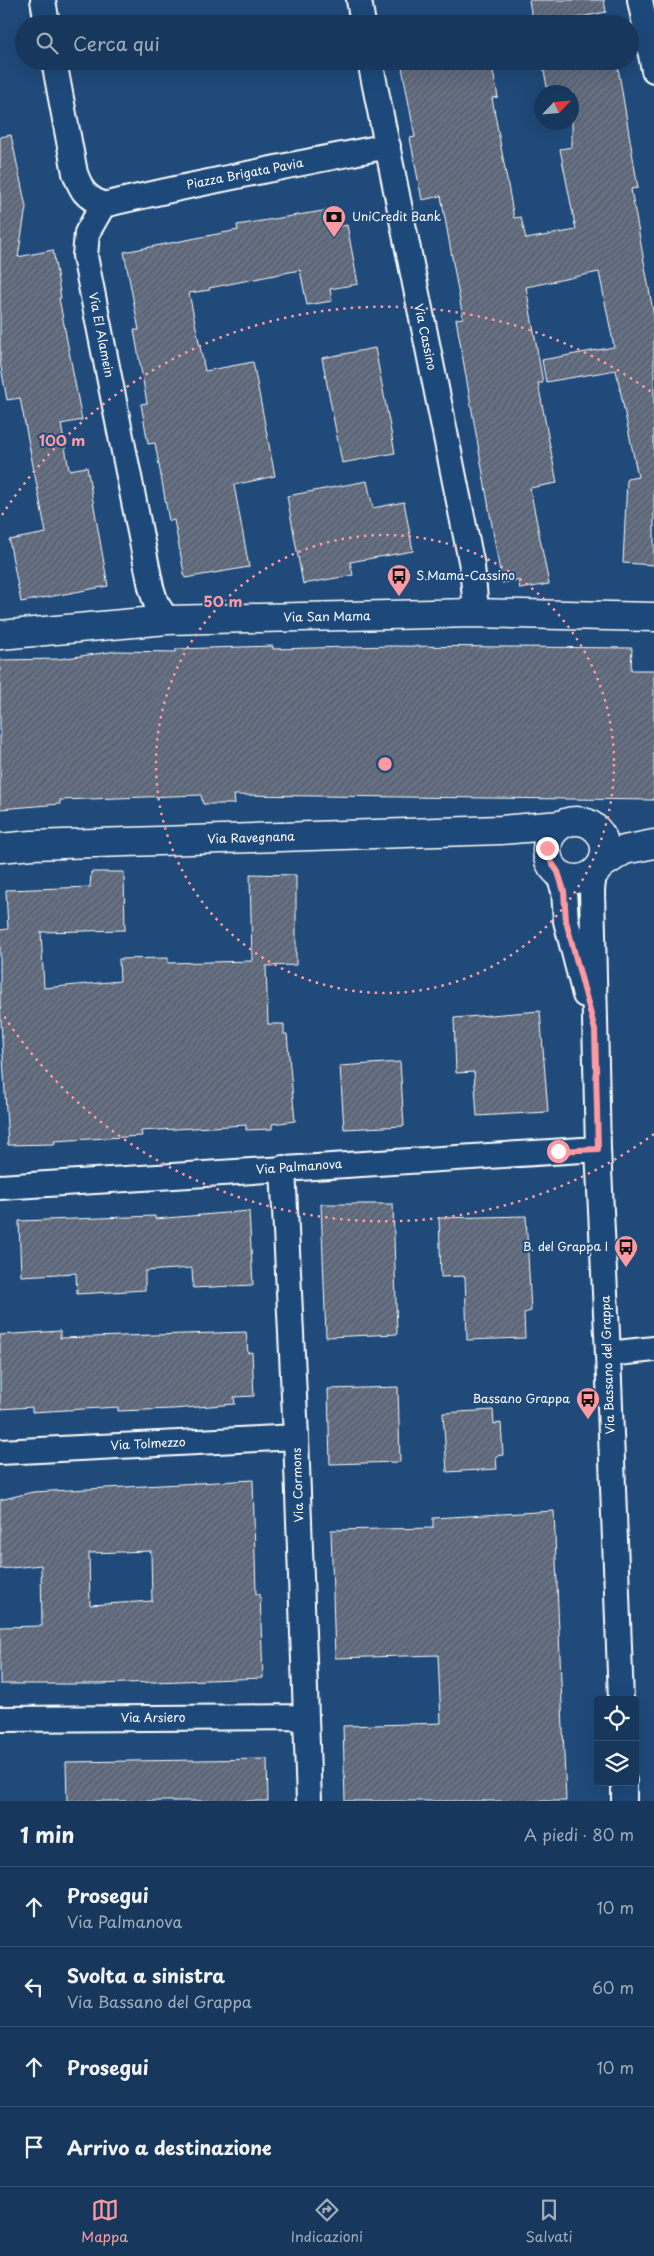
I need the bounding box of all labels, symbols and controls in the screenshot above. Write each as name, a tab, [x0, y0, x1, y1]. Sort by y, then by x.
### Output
search box	[15, 15, 639, 70]
icon: search	[33, 29, 61, 57]
text: Cerca qui	[73, 29, 160, 57]
north arrow	[534, 85, 579, 130]
street label: Piazza Brigata Pavia	[185, 153, 305, 193]
bank icon: UniCredit Bank	[321, 204, 347, 238]
place label: UniCredit Bank	[352, 207, 441, 225]
street label: Via El Alamein	[85, 291, 119, 379]
street label: Via Cassino	[410, 302, 442, 372]
text: 100 m	[39, 428, 85, 451]
bus stop icon: S.Mama-Cassino	[386, 563, 412, 597]
place label: S.Mama-Cassino	[416, 566, 515, 584]
text: 50 m	[204, 589, 242, 612]
street label: Via San Mama	[283, 606, 371, 626]
centre of rings	[376, 755, 394, 773]
street label: Via Ravegnana	[207, 826, 295, 848]
route end	[536, 837, 559, 860]
route start	[547, 1140, 570, 1163]
street label: Via Palmanova	[255, 1154, 343, 1178]
bus stop icon: B. del Grappa I	[613, 1234, 639, 1268]
place label: B. del Grappa I	[523, 1237, 608, 1255]
street label: Via Bassano del Grappa	[596, 1295, 618, 1435]
bus stop icon: Bassano Grappa	[575, 1386, 601, 1420]
place label: Bassano Grappa	[473, 1389, 570, 1407]
street label: Via Tolmezzo	[110, 1432, 186, 1454]
street label: Via Cormons	[287, 1447, 307, 1523]
map controls	[594, 1696, 639, 1786]
button: locate	[594, 1696, 639, 1741]
street label: Via Arsiero	[121, 1708, 186, 1726]
button: layers	[594, 1741, 639, 1786]
text: 1 min	[20, 1818, 74, 1850]
text: A piedi · 80 m	[524, 1822, 634, 1846]
text: Prosegui	[67, 1881, 149, 1909]
icon: ahead	[20, 1893, 48, 1921]
text: 10 m	[597, 1895, 634, 1919]
text: Via Palmanova	[67, 1909, 182, 1933]
text: Svolta a sinistra	[67, 1961, 225, 1989]
icon: left	[20, 1973, 48, 2001]
text: 60 m	[592, 1975, 634, 1999]
text: Via Bassano del Grappa	[67, 1989, 252, 2013]
icon: ahead	[20, 2053, 48, 2081]
text: Prosegui	[67, 2053, 149, 2081]
text: 10 m	[597, 2055, 634, 2079]
icon: arrive	[20, 2133, 48, 2161]
text: Arrivo a destinazione	[67, 2133, 272, 2161]
tab: Mappa	[81, 2196, 128, 2247]
tab: Indicazioni	[291, 2196, 363, 2247]
tab: Salvati	[526, 2196, 573, 2247]

